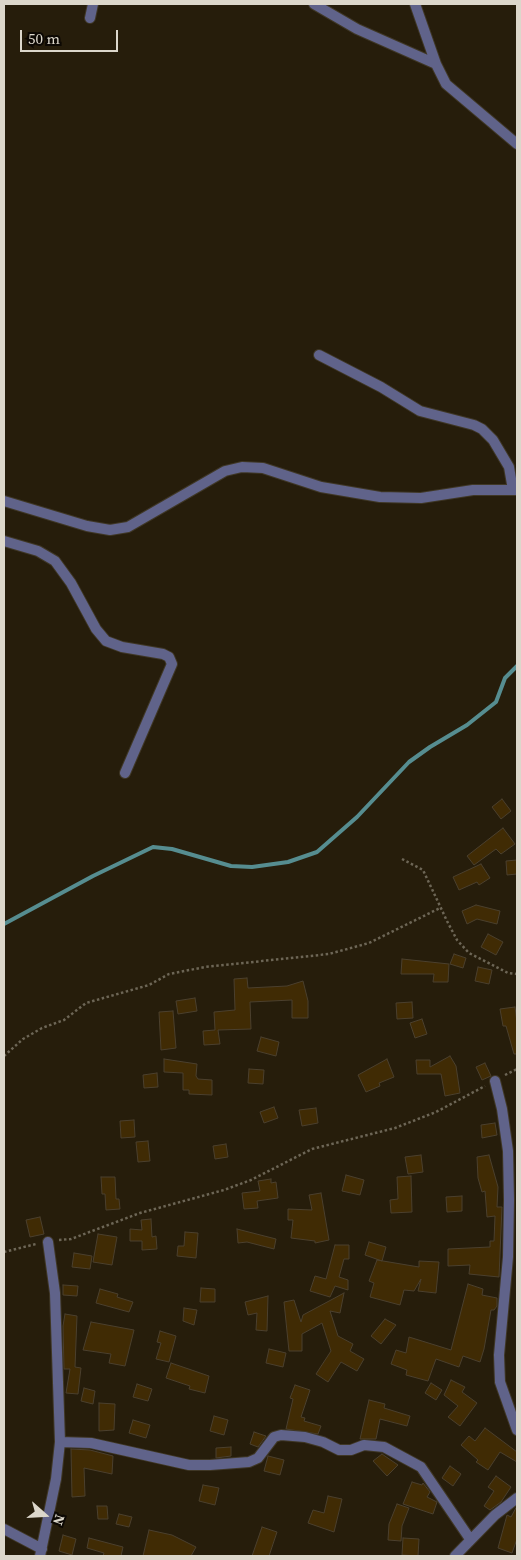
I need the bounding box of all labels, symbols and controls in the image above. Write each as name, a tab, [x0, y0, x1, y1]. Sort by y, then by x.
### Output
scale bar	[22, 20, 120, 52]
text: 50 m	[28, 28, 60, 49]
north arrow	[20, 1490, 70, 1540]
text: N	[48, 1512, 70, 1528]

